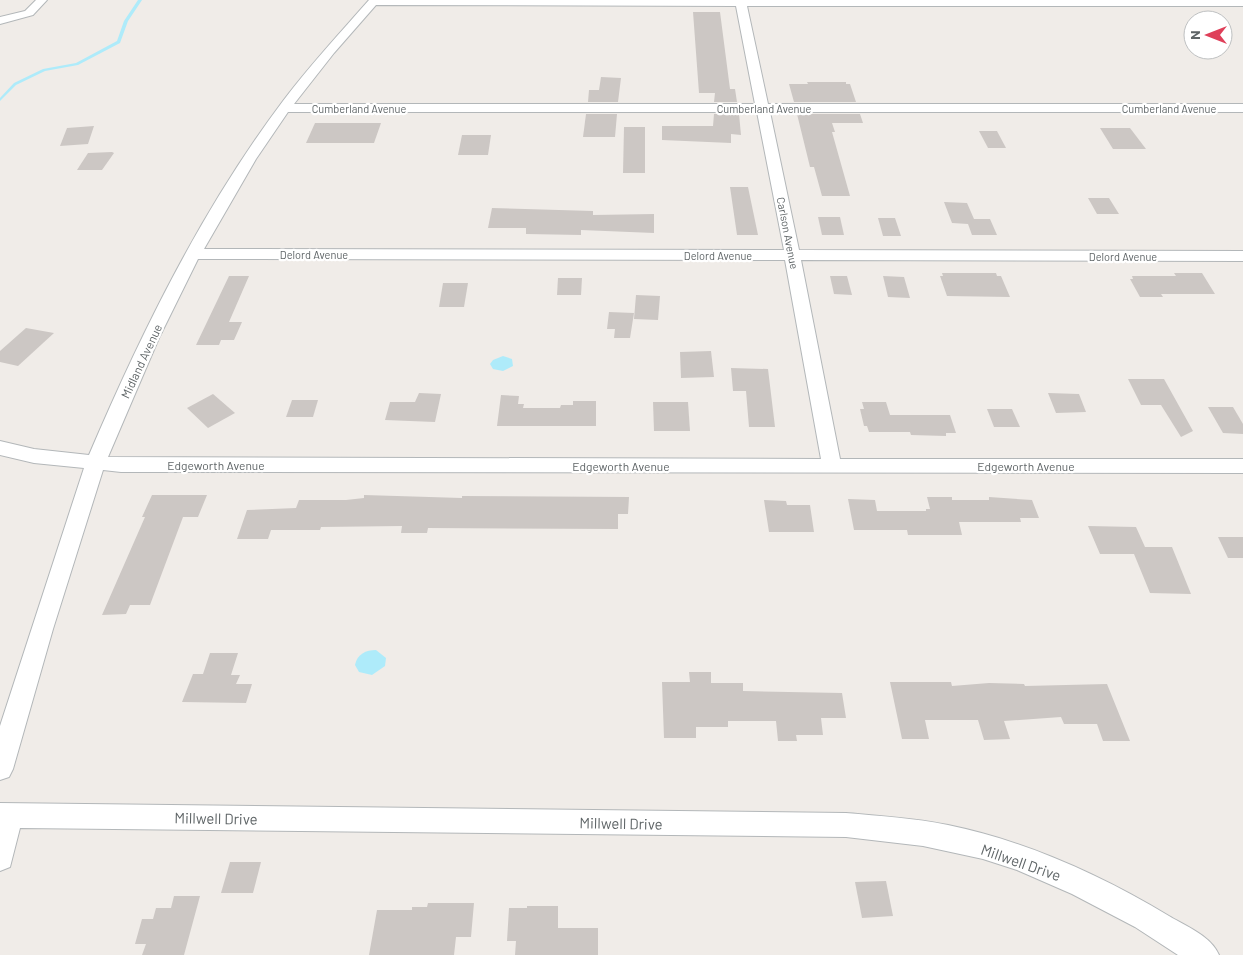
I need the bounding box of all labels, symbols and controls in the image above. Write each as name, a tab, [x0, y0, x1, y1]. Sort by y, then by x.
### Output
north arrow	[1183, 10, 1233, 60]
text: N	[1186, 30, 1203, 40]
street label: Cumberland Avenue	[312, 102, 406, 115]
street label: Cumberland Avenue	[717, 102, 811, 115]
street label: Cumberland Avenue	[1122, 102, 1216, 115]
street label: Carlson Avenue	[775, 196, 801, 270]
street label: Delord Avenue	[280, 248, 348, 261]
street label: Delord Avenue	[684, 249, 752, 262]
street label: Delord Avenue	[1089, 250, 1157, 263]
street label: Midland Avenue	[118, 322, 164, 400]
street label: Edgeworth Avenue	[167, 458, 265, 472]
street label: Edgeworth Avenue	[572, 459, 670, 473]
street label: Edgeworth Avenue	[977, 459, 1075, 473]
street label: Millwell Drive	[174, 808, 258, 828]
street label: Millwell Drive	[579, 813, 663, 833]
street label: Millwell Drive	[979, 840, 1063, 884]

